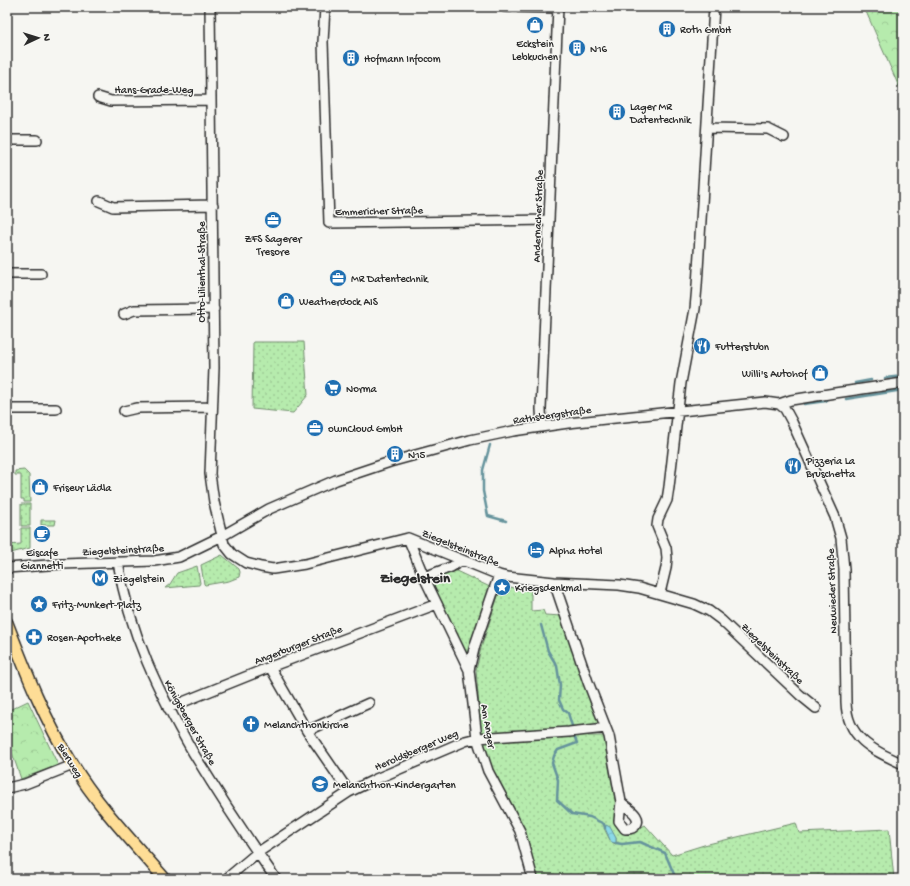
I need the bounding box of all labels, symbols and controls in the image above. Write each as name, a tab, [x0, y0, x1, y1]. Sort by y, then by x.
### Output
shop icon: Eckstein Lebkuchen	[525, 15, 545, 35]
north arrow	[18, 18, 58, 58]
building icon: Roth GmbH	[657, 19, 677, 39]
place label: Roth GmbH	[680, 25, 732, 37]
text: N	[40, 33, 52, 41]
building icon: N16	[567, 38, 587, 58]
place label: Eckstein Lebkuchen	[512, 39, 559, 64]
place label: N16	[590, 44, 608, 56]
building icon: Hofmann Infocom	[341, 48, 361, 68]
place label: Hofmann Infocom	[364, 53, 441, 66]
street label: Hans-Grade-Weg	[115, 85, 193, 97]
building icon: Lager MR Datentechnik	[607, 102, 627, 122]
place label: Lager MR Datentechnik	[629, 102, 692, 127]
street label: Andernacher Straße	[531, 169, 547, 263]
street label: Emmericher Straße	[335, 205, 424, 219]
office icon: ZFS Sagerer Tresore	[263, 210, 283, 230]
street label: Otto-Lilienthal-Straße	[197, 221, 209, 323]
place label: ZFS Sagerer Tresore	[244, 234, 303, 259]
office icon: MR Datentechnik	[328, 268, 348, 288]
place label: MR Datentechnik	[351, 274, 429, 286]
shop icon: Weatherdock AIS	[276, 291, 296, 311]
place label: Weatherdock AIS	[299, 297, 379, 309]
restaurant icon: Futterstubn	[692, 336, 712, 356]
place label: Futterstubn	[714, 342, 770, 354]
shop icon: Willi's Autohof	[810, 363, 830, 383]
place label: Willi's Autohof	[742, 368, 809, 381]
supermarket icon: Norma	[323, 378, 343, 398]
place label: Norma	[346, 384, 378, 396]
street label: Rathsbergstraße	[512, 405, 592, 427]
office icon: ownCloud GmbH	[305, 418, 325, 438]
place label: ownCloud GmbH	[328, 424, 403, 436]
building icon: N15	[385, 444, 405, 464]
place label: N15	[408, 450, 426, 462]
restaurant icon: Pizzeria La Bruschetta	[783, 456, 803, 476]
place label: Pizzeria La Bruschetta	[805, 456, 856, 481]
shop icon: Friseur Lädla	[30, 477, 50, 497]
place label: Friseur Lädla	[52, 483, 112, 495]
cafe icon: Eiscafe Giannetti	[32, 524, 52, 544]
street label: Ziegelsteinstraße	[420, 528, 501, 570]
hotel icon: Alpha Hotel	[526, 540, 546, 560]
street label: Ziegelsteinstraße	[82, 543, 165, 559]
place label: Alpha Hotel	[549, 546, 603, 558]
place label: Eiscafe Giannetti	[21, 547, 63, 573]
street label: Neuwieder Straße	[826, 548, 840, 634]
metro station icon: Ziegelstein	[90, 568, 110, 588]
district label: Ziegelstein	[380, 570, 451, 588]
place label: Ziegelstein	[113, 574, 165, 586]
place icon: Kriegsdenkmal	[492, 577, 512, 597]
place label: Kriegsdenkmal	[515, 583, 582, 595]
place icon: Fritz-Munkert-Platz	[29, 594, 49, 614]
place label: Fritz-Munkert-Platz	[51, 600, 142, 612]
street label: Ziegelsteinstraße	[738, 622, 806, 688]
street label: Angerburger Straße	[253, 624, 344, 668]
pharmacy icon: Rosen-Apotheke	[24, 627, 44, 647]
place label: Rosen-Apotheke	[47, 633, 121, 645]
street label: Königsberger Straße	[161, 678, 218, 768]
street label: Am Anger	[477, 703, 497, 750]
church icon: Melanchthonkirche	[241, 714, 261, 734]
place label: Melanchthonkirche	[264, 720, 349, 732]
street label: Heroldsberger Weg	[373, 728, 460, 774]
street label: Bierweg	[54, 741, 84, 780]
school or university icon: Melanchthon-Kindergarten	[310, 774, 330, 794]
place label: Melanchthon-Kindergarten	[333, 780, 457, 792]

